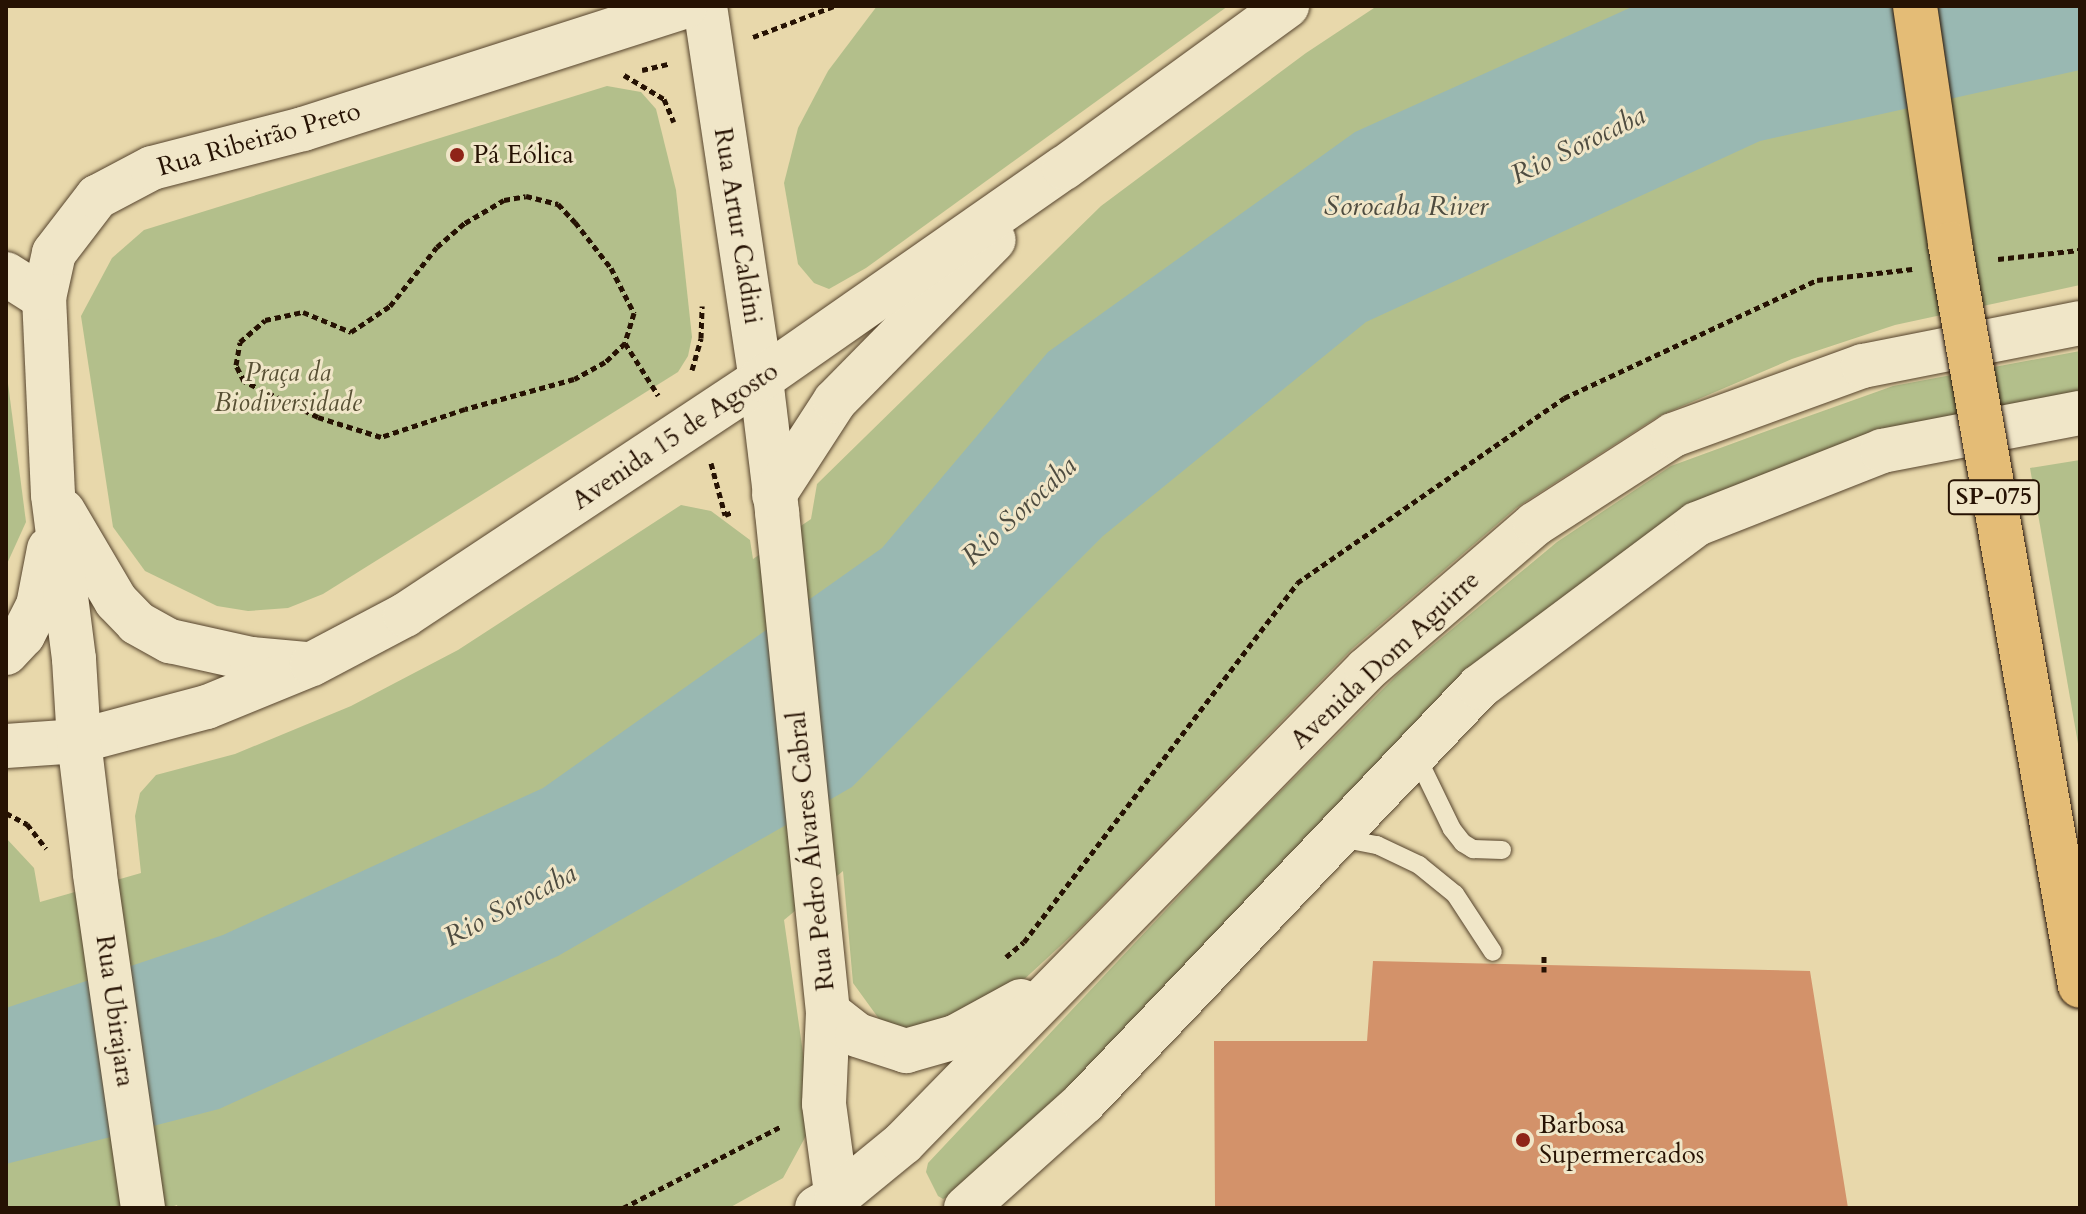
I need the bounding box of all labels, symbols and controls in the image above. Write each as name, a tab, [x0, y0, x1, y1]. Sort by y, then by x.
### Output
street label: Rua Ribeirão Preto	[154, 95, 364, 183]
water label: Rio Sorocaba	[1505, 98, 1651, 192]
street label: Rua Artur Caldini	[707, 126, 769, 326]
place label: Pá Eólica	[473, 139, 574, 171]
marker: Pá Eólica	[448, 146, 466, 164]
water label: Sorocaba River	[1324, 189, 1488, 223]
street label: Avenida 15 de Agosto	[566, 355, 784, 517]
park label: Praça da Biodiversidade	[214, 357, 362, 418]
water label: Rio Sorocaba	[954, 449, 1084, 573]
road number: SP-075	[1946, 477, 2042, 517]
street label: Avenida Dom Aguirre	[1284, 564, 1486, 756]
street label: Rua Pedro Álvares Cabral	[781, 710, 841, 992]
water label: Rio Sorocaba	[438, 856, 582, 954]
street label: Rua Ubirajara	[89, 933, 141, 1089]
place label: Barbosa Supermercados	[1539, 1109, 1704, 1170]
marker: Barbosa Supermercados	[1514, 1131, 1532, 1149]

